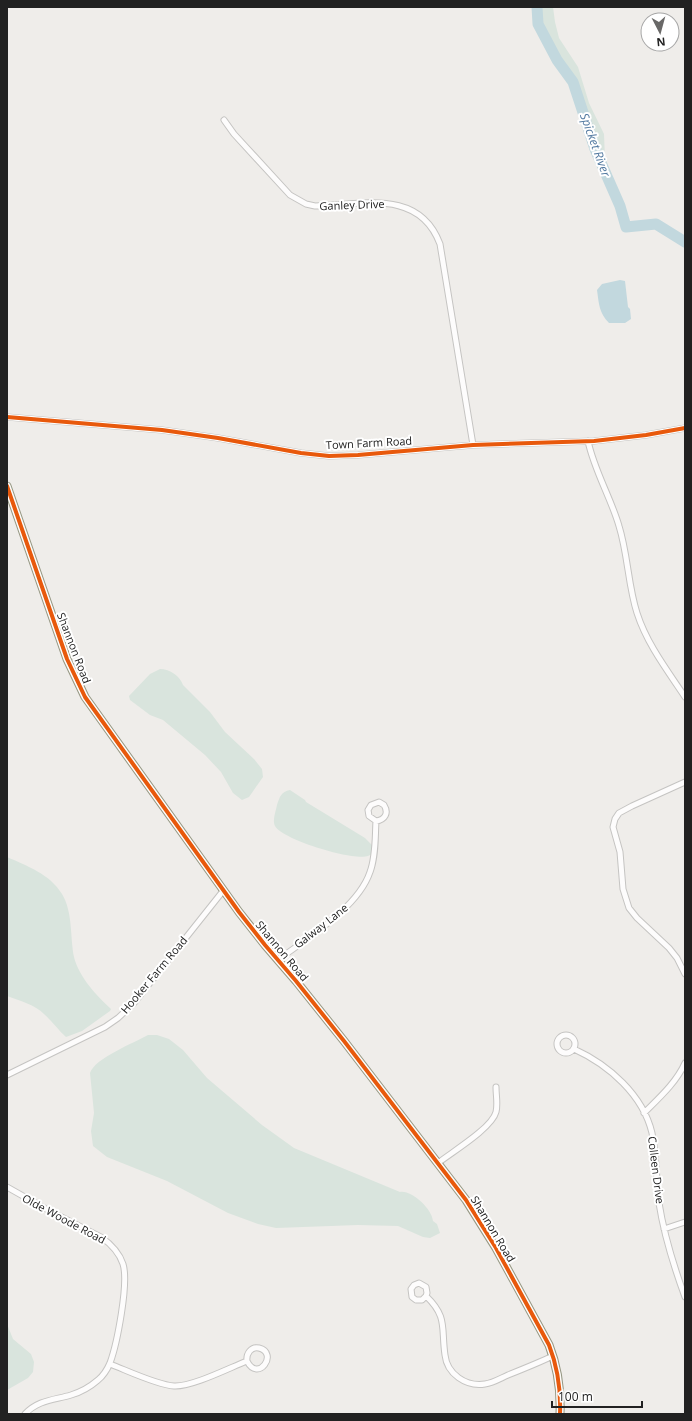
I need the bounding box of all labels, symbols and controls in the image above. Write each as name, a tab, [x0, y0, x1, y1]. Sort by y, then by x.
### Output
north arrow	[640, 12, 680, 52]
text: N	[656, 35, 666, 50]
water label: Spicket River	[576, 111, 615, 180]
street label: Ganley Drive	[319, 196, 385, 213]
street label: Town Farm Road	[325, 433, 413, 452]
street label: Shannon Road	[54, 610, 95, 685]
street label: Galway Lane	[291, 900, 351, 951]
street label: Shannon Road	[253, 917, 312, 984]
street label: Hooker Farm Road	[117, 933, 190, 1016]
street label: Colleen Drive	[645, 1135, 668, 1205]
street label: Olde Woode Road	[20, 1190, 109, 1247]
street label: Shannon Road	[468, 1193, 519, 1265]
scale bar	[552, 1383, 642, 1409]
text: 100 m	[558, 1388, 593, 1405]

